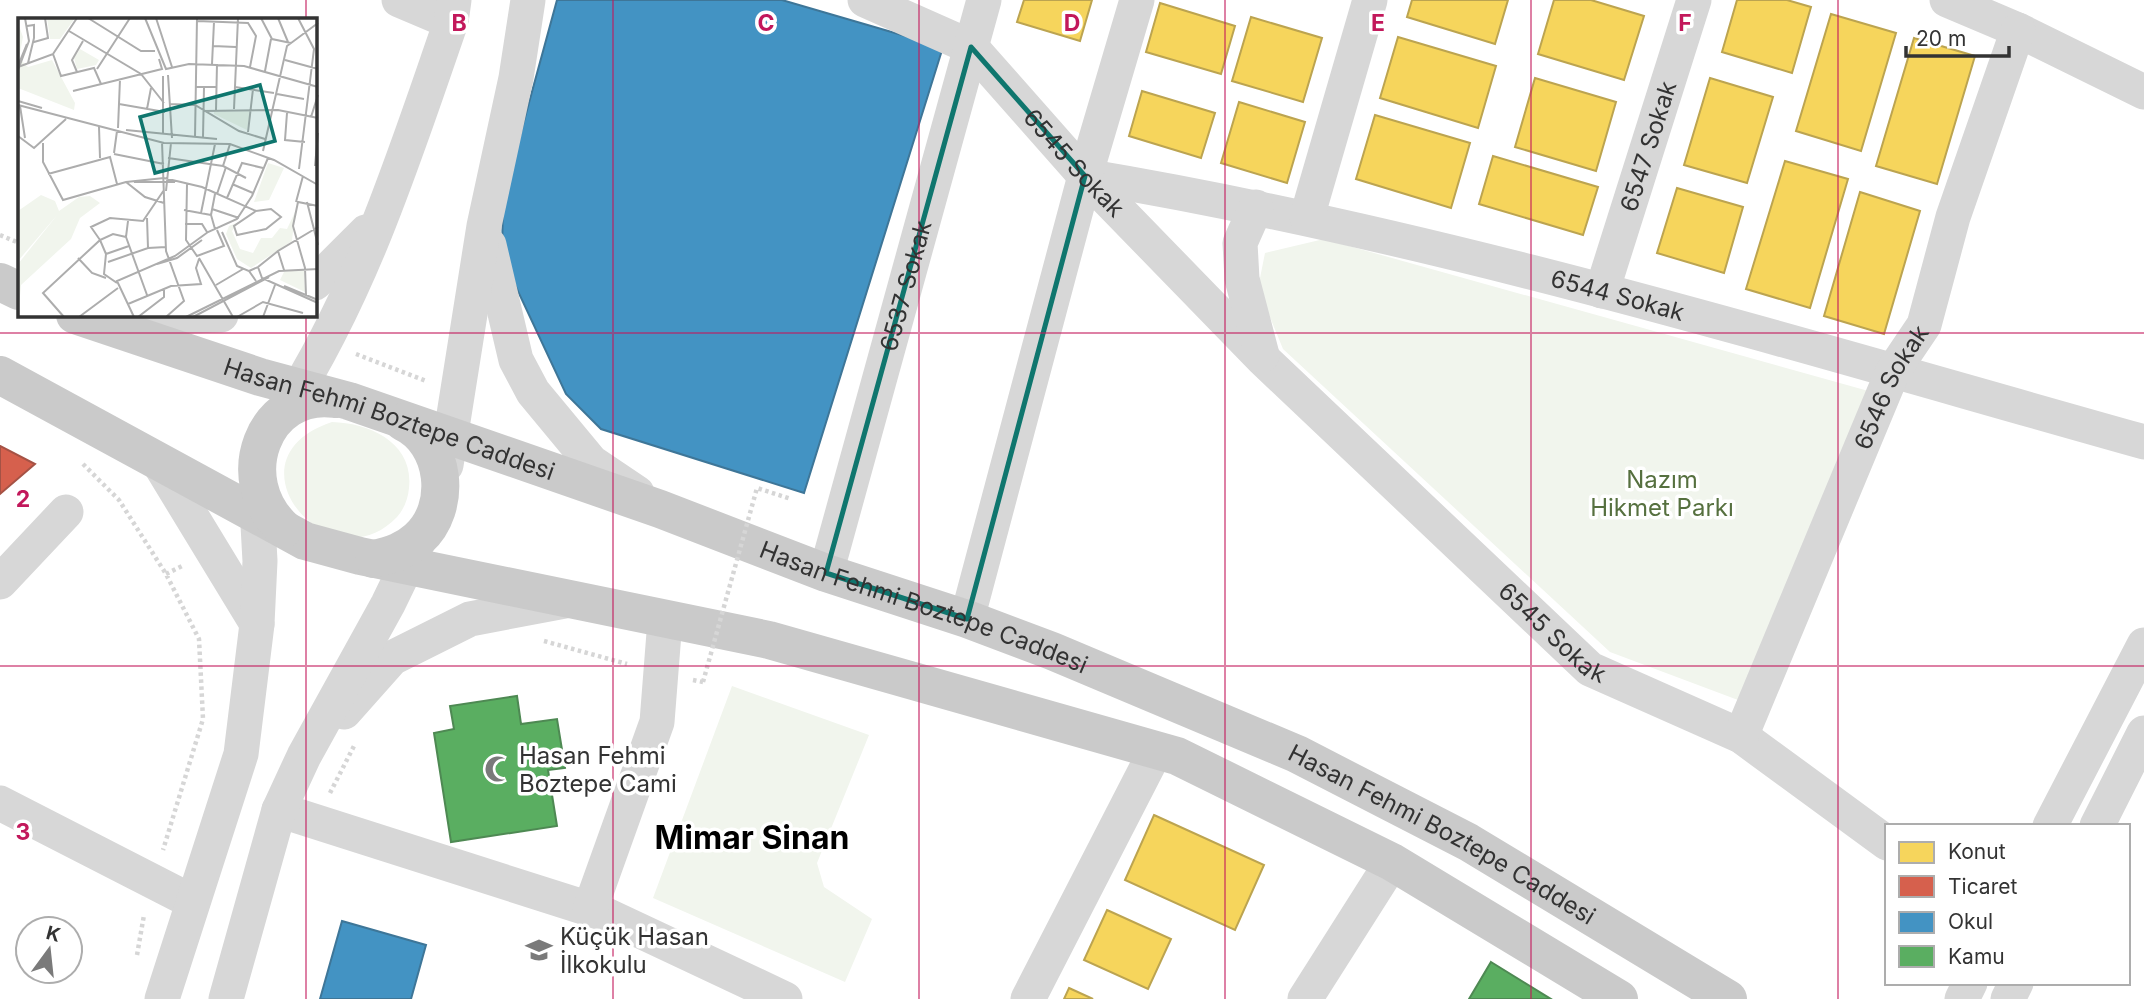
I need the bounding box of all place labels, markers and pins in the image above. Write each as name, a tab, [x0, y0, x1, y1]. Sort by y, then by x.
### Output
place label: Hasan Fehmi Boztepe Cami	[519, 741, 677, 798]
mosque icon: Hasan Fehmi Boztepe Cami	[483, 754, 513, 784]
place label: Küçük Hasan İlkokulu	[560, 922, 709, 979]
school or university icon: Küçük Hasan İlkokulu	[524, 935, 554, 965]

